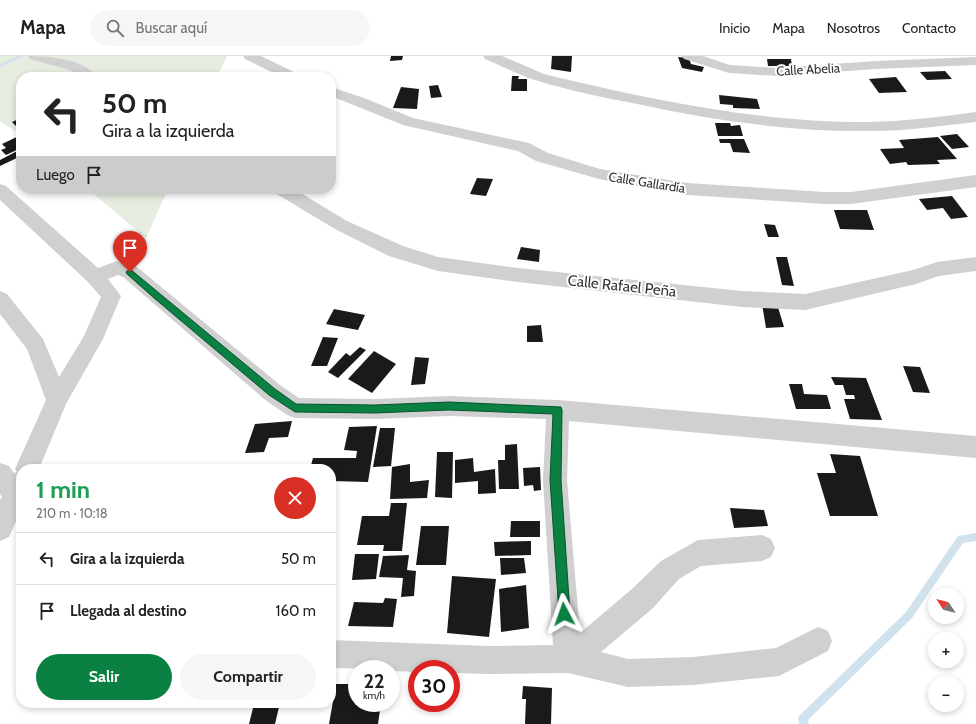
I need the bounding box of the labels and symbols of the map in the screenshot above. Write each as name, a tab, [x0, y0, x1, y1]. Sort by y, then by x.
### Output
street label: Calle Abelia	[776, 59, 841, 79]
street label: Calle Gallardía	[608, 168, 687, 196]
pin	[113, 231, 147, 272]
street label: Calle Rafael Peña	[567, 271, 678, 301]
north arrow	[928, 588, 964, 624]
position arrow	[543, 593, 585, 635]
speed limit sign: 30	[408, 660, 460, 712]

